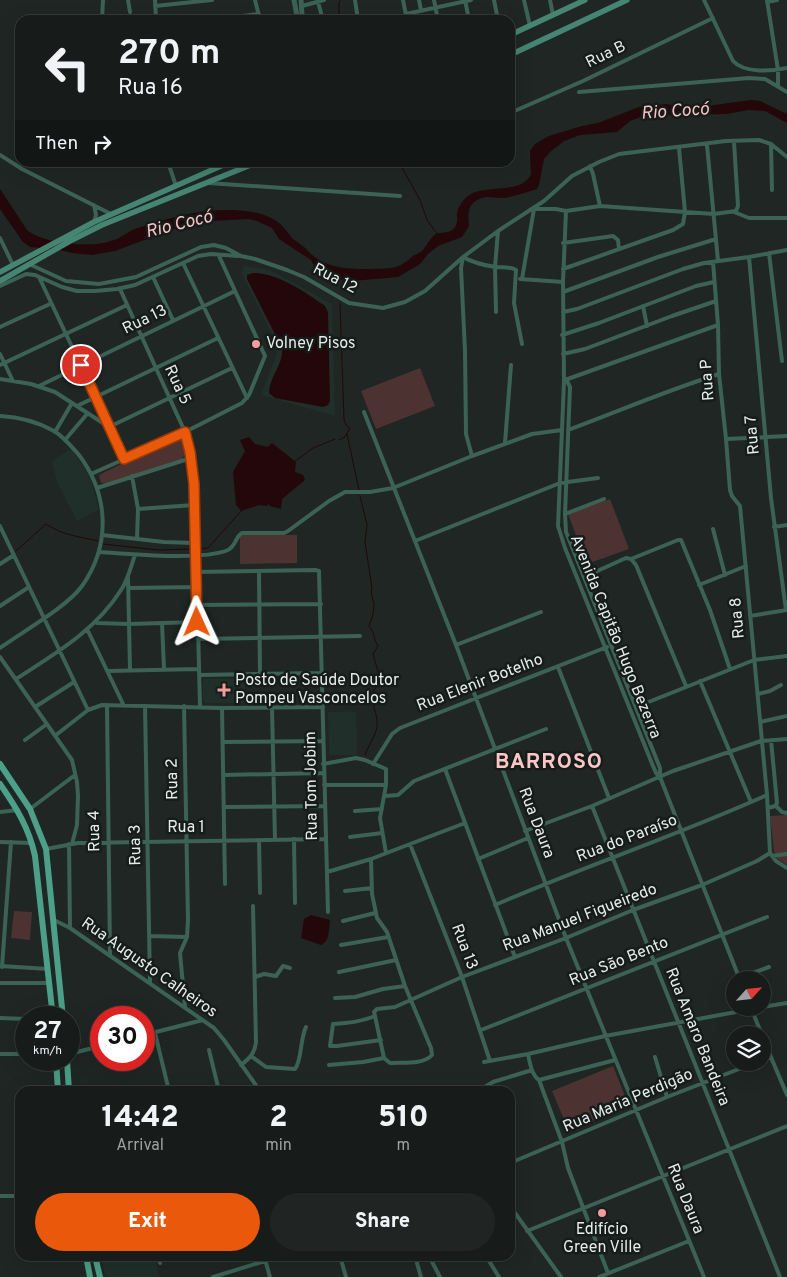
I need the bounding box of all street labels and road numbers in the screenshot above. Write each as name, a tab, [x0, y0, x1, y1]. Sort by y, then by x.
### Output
street label: Rua B	[583, 37, 629, 73]
street label: Rua 12	[309, 259, 361, 299]
street label: Rua 13	[119, 301, 171, 339]
street label: Rua P	[697, 358, 719, 402]
street label: Rua 5	[159, 362, 195, 408]
street label: Rua 7	[741, 414, 765, 456]
street label: Avenida Capitão Hugo Bezerra	[565, 532, 665, 742]
street label: Rua 8	[726, 596, 750, 640]
street label: Rua Elenir Botelho	[414, 650, 546, 716]
street label: Rua Tom Jobim	[301, 731, 323, 841]
street label: Rua 2	[163, 758, 183, 800]
street label: Rua Daura	[513, 785, 559, 861]
street label: Rua 4	[85, 810, 105, 852]
street label: Rua do Paraíso	[574, 811, 680, 867]
street label: Rua 1	[167, 818, 205, 838]
street label: Rua 3	[126, 824, 146, 866]
street label: Rua Manuel Figueiredo	[500, 879, 660, 957]
street label: Rua Augusto Calheiros	[77, 913, 221, 1023]
street label: Rua 13	[446, 921, 482, 973]
street label: Rua São Bento	[566, 933, 672, 991]
street label: Rua Amaro Bandeira	[660, 965, 734, 1109]
street label: Rua Maria Perdigão	[560, 1065, 696, 1137]
street label: Rua Daura	[662, 1161, 708, 1237]

